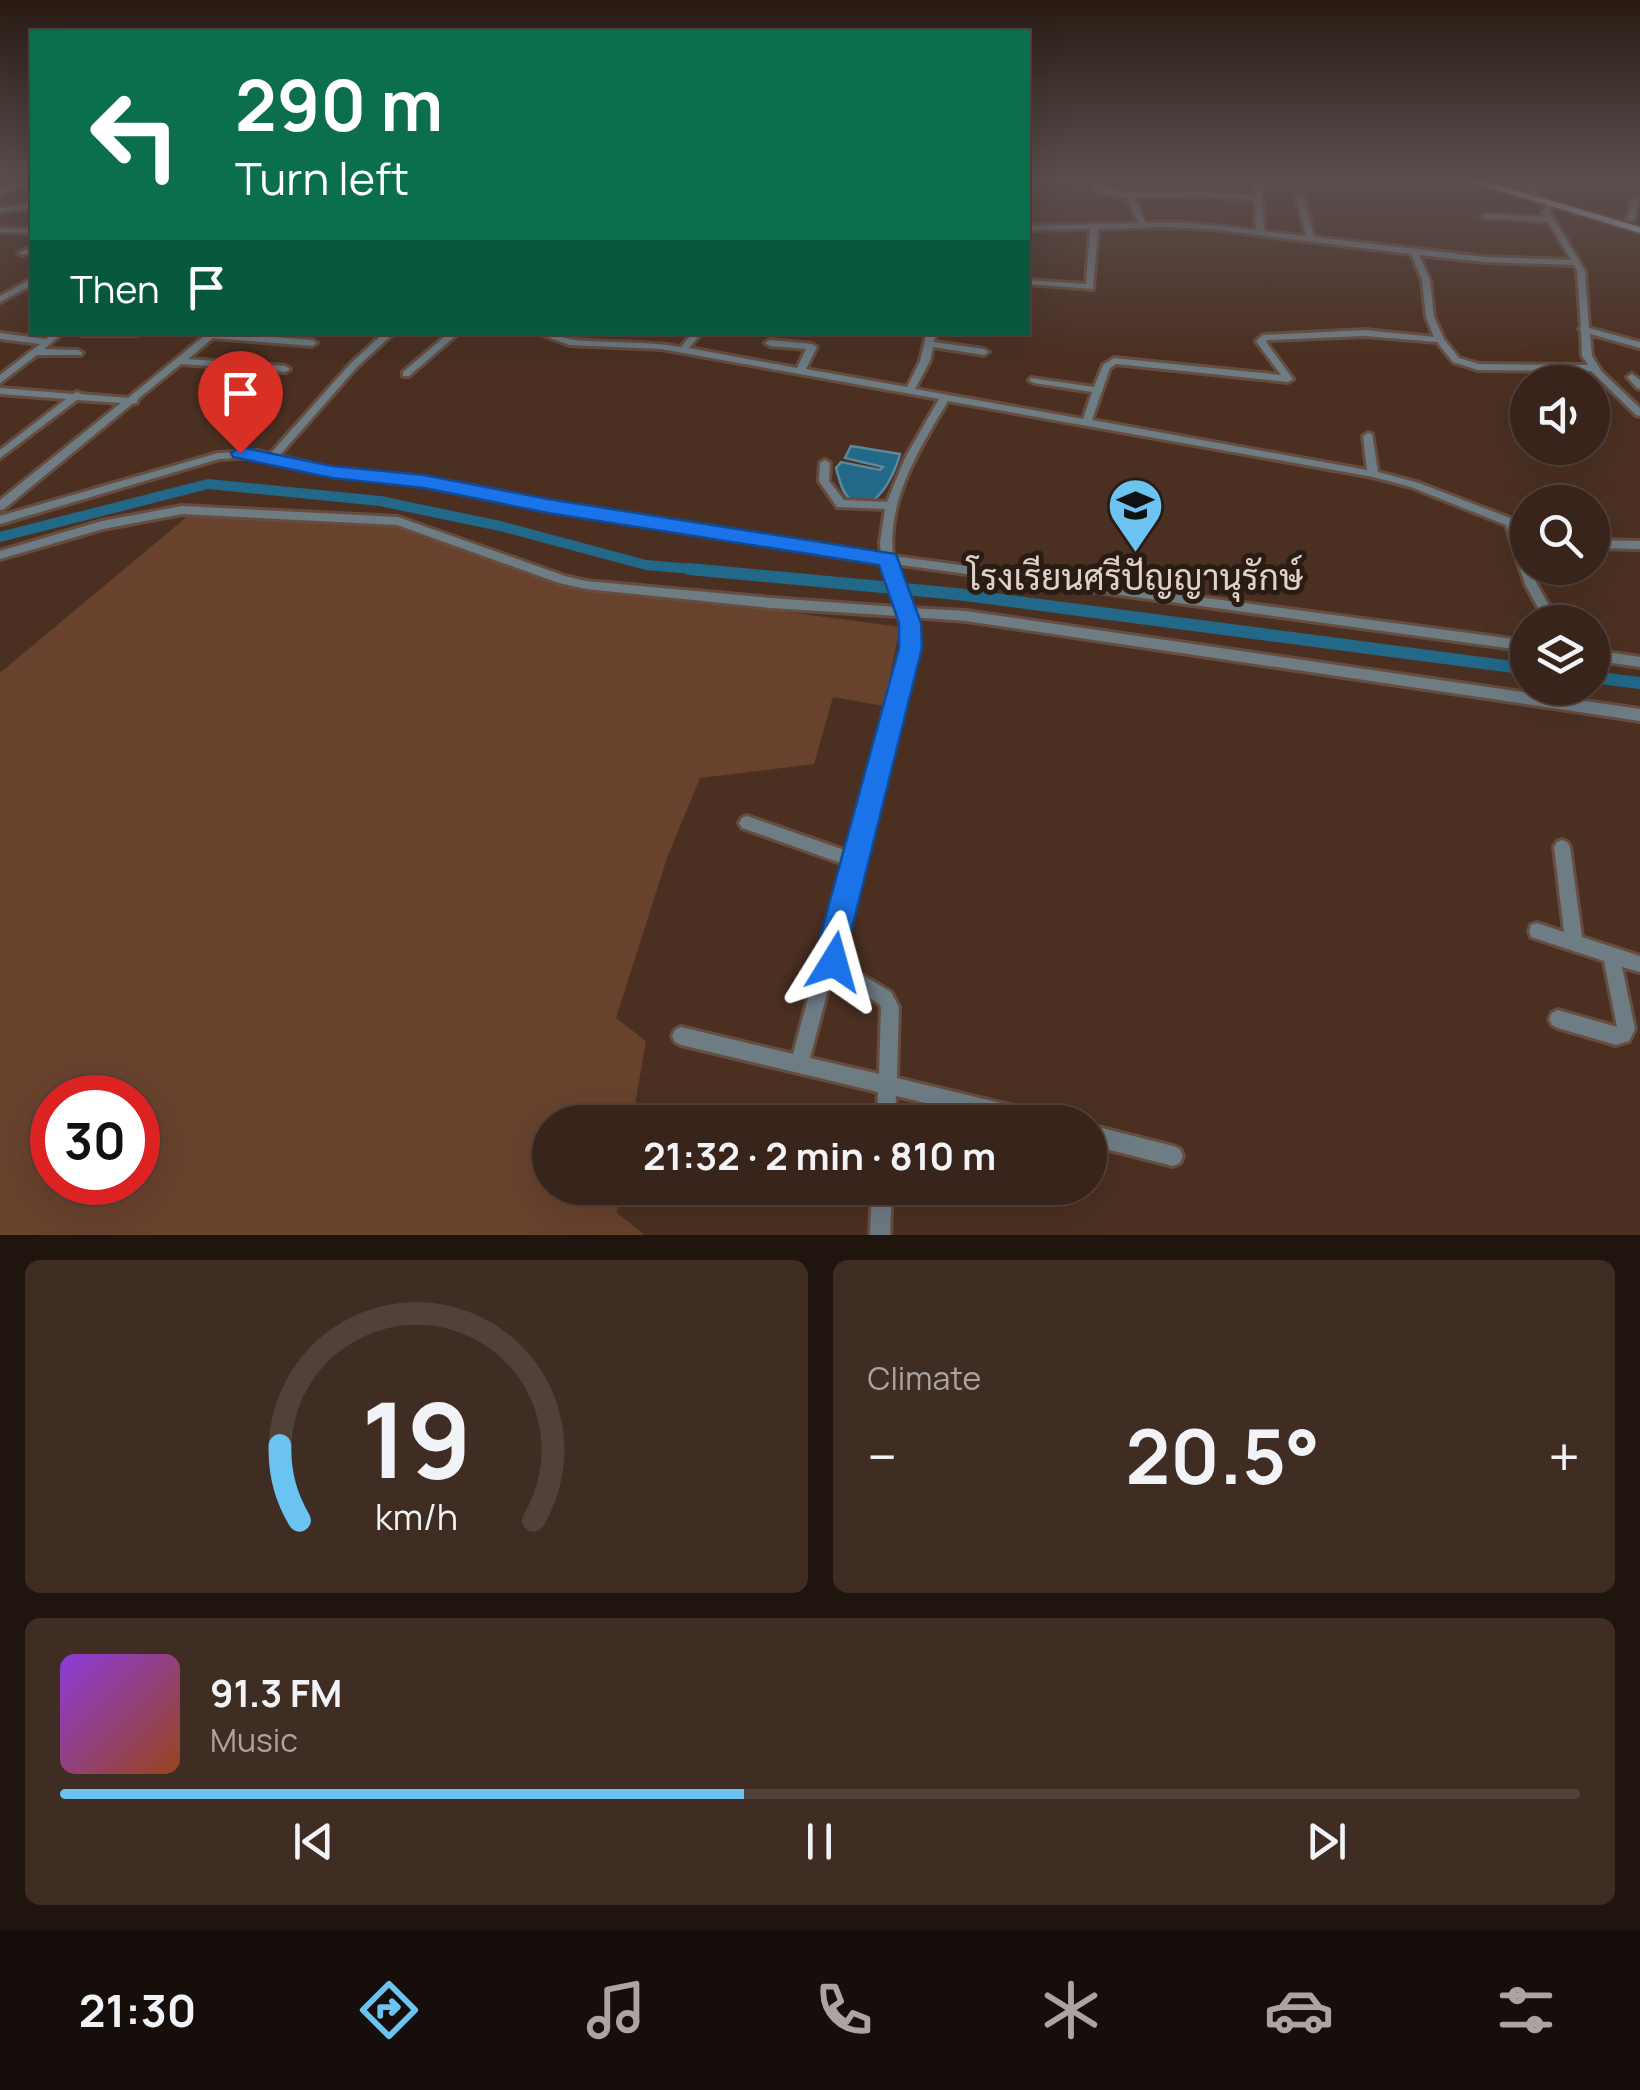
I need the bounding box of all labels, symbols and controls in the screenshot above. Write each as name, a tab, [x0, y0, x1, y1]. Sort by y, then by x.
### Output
text: 290 m	[235, 56, 443, 152]
icon: left	[70, 70, 200, 200]
text: Turn left	[235, 147, 409, 209]
icon: arrive	[179, 260, 234, 315]
text: Then	[70, 262, 159, 314]
pin	[198, 351, 283, 454]
map controls	[1510, 365, 1610, 705]
button: sound	[1510, 365, 1610, 465]
icon: arrive	[213, 366, 268, 421]
school or university icon: โรงเรียนศรีปัญญานุรักษ์	[1105, 476, 1165, 555]
button: search	[1510, 485, 1610, 585]
place label: โรงเรียนศรีปัญญานุรักษ์	[965, 553, 1304, 602]
button: layers	[1510, 605, 1610, 705]
position arrow	[782, 910, 886, 1014]
speed limit sign: 30	[30, 1075, 160, 1205]
text: 21:32 · 2 min · 810 m	[643, 1129, 996, 1181]
text: Climate	[868, 1356, 981, 1400]
text: 19	[361, 1367, 471, 1509]
text: 20.5°	[1126, 1404, 1320, 1507]
text: −	[868, 1418, 897, 1494]
text: +	[1548, 1418, 1580, 1494]
text: km/h	[375, 1492, 458, 1541]
text: 91.3 FM	[210, 1666, 342, 1718]
text: Music	[210, 1718, 298, 1762]
icon: previous	[286, 1814, 341, 1869]
icon: pause	[792, 1814, 847, 1869]
icon: next	[1299, 1814, 1354, 1869]
icon: directions	[354, 1975, 424, 2045]
icon: music	[581, 1975, 651, 2045]
icon: phone	[809, 1975, 879, 2045]
icon: climate	[1036, 1975, 1106, 2045]
icon: car	[1264, 1975, 1334, 2045]
icon: filters	[1491, 1975, 1561, 2045]
text: 21:30	[79, 1979, 196, 2041]

